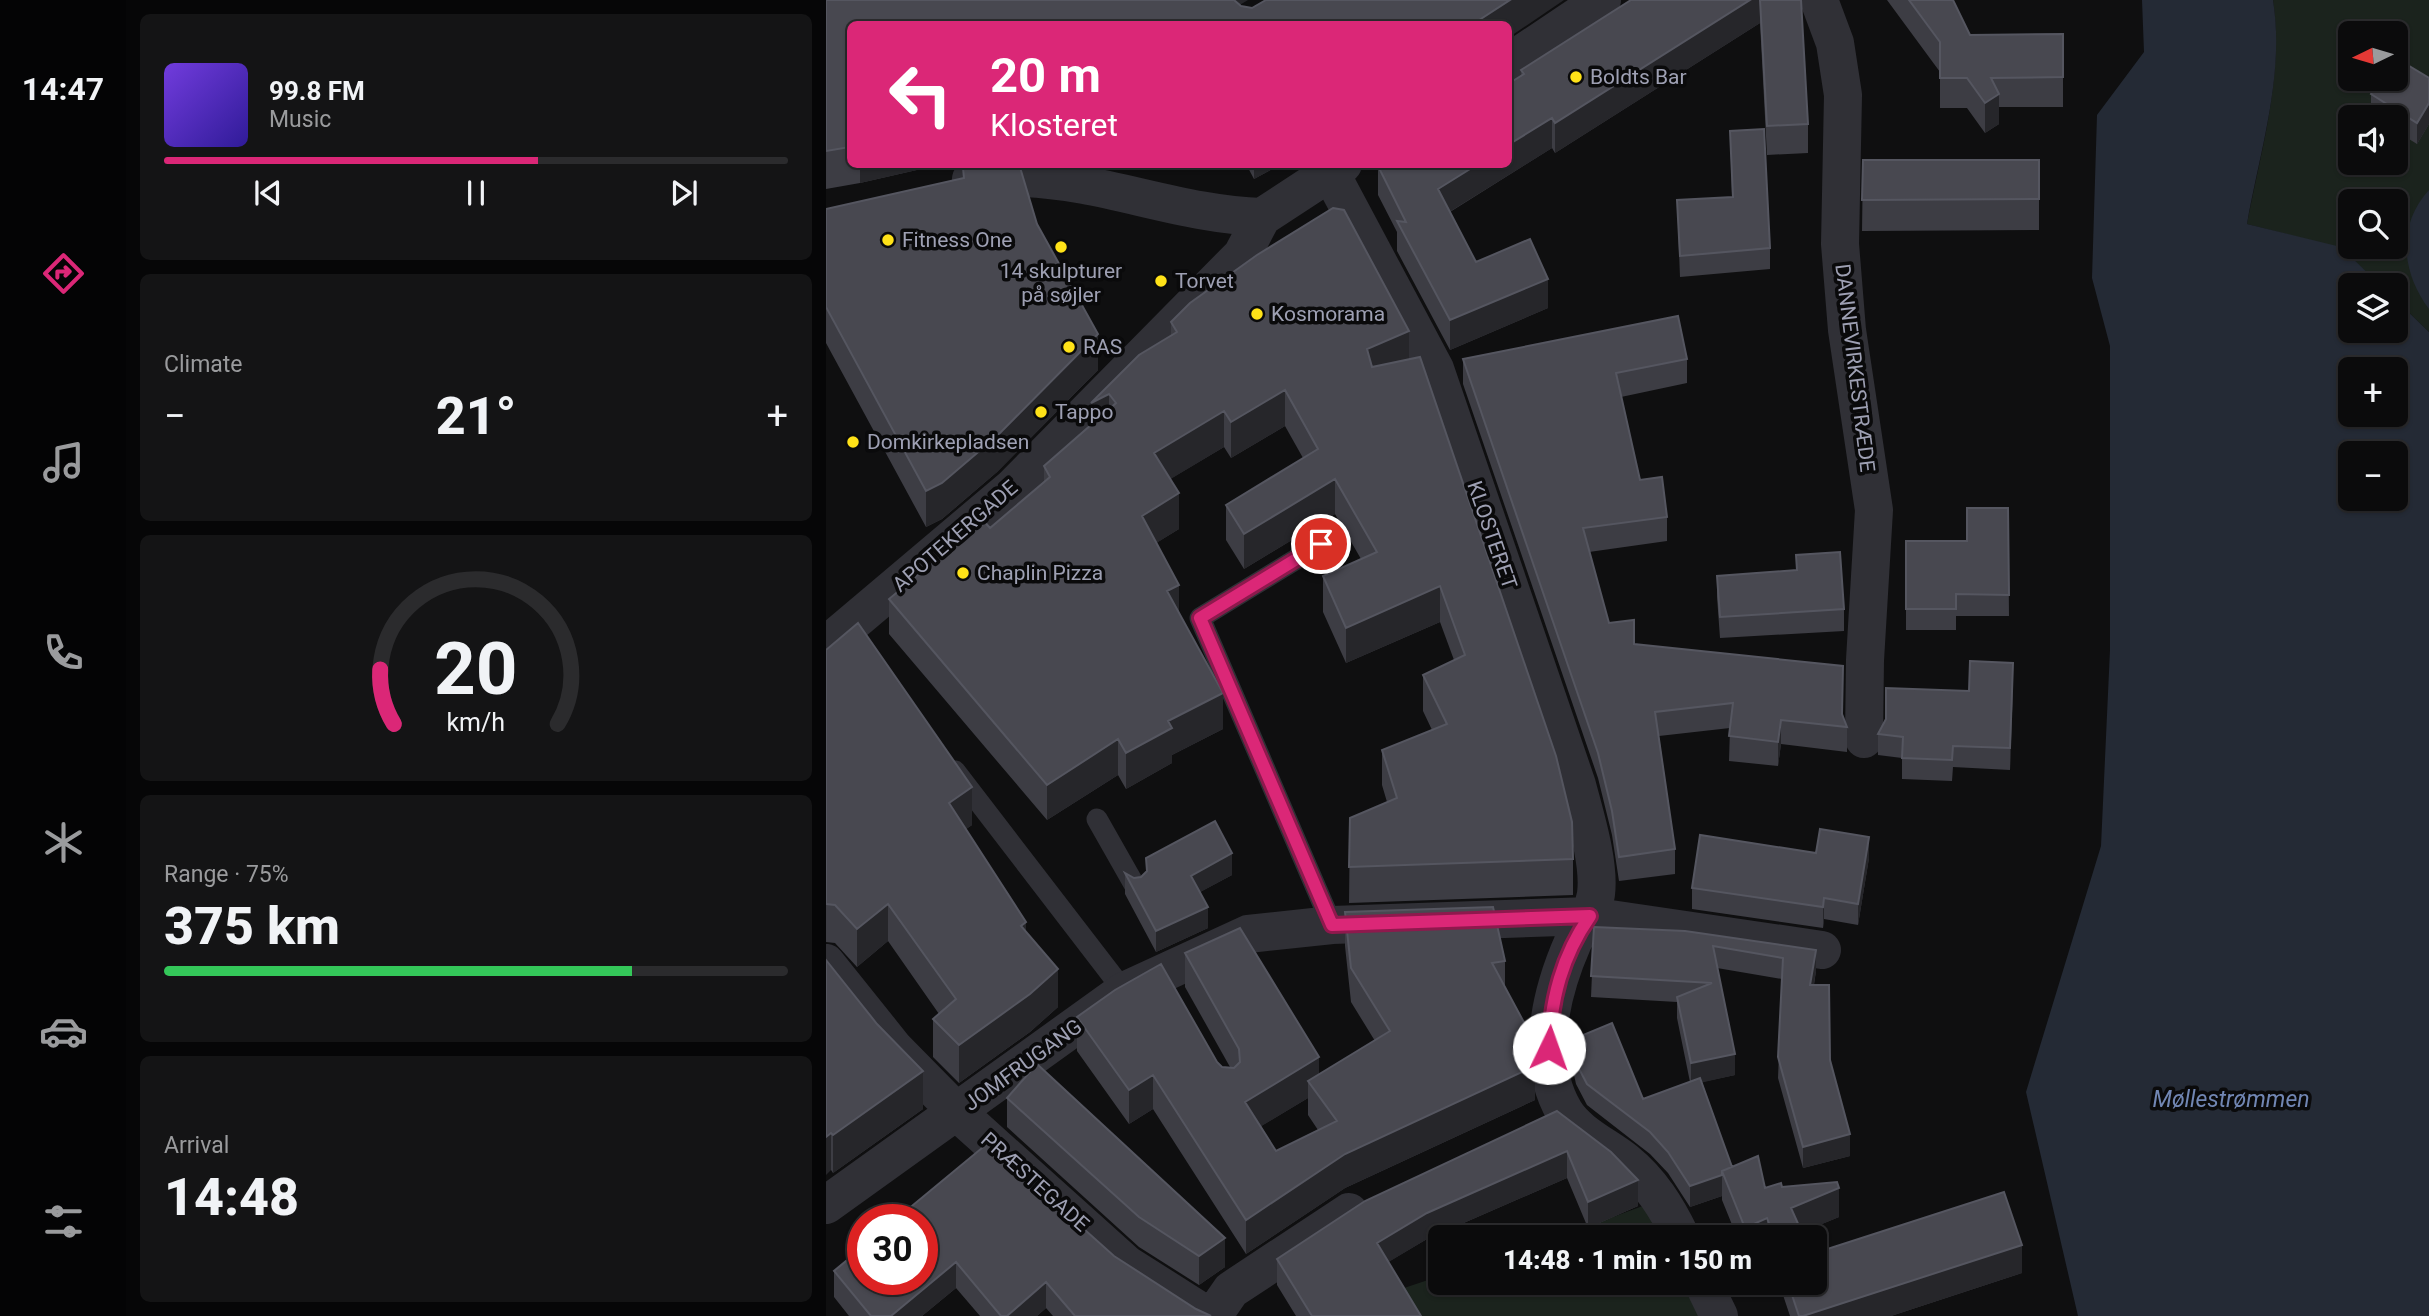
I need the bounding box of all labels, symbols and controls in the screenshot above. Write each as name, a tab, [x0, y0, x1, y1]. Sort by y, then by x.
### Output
north arrow	[2338, 21, 2408, 91]
map controls	[2338, 21, 2408, 511]
text: 20 m	[990, 47, 1101, 104]
icon: left	[875, 49, 966, 140]
place label: Boldts Bar	[1590, 65, 1687, 89]
marker: Boldts Bar	[1568, 69, 1584, 85]
text: 14:47	[22, 70, 104, 108]
text: 99.8 FM	[269, 76, 365, 106]
button: sound	[2338, 105, 2408, 175]
text: Music	[269, 106, 331, 133]
text: Klosteret	[990, 106, 1118, 144]
icon: previous	[249, 174, 287, 212]
icon: pause	[457, 174, 495, 212]
icon: next	[665, 174, 703, 212]
button: search	[2338, 189, 2408, 259]
place label: Fitness One	[902, 228, 1012, 252]
marker: Fitness One	[880, 232, 896, 248]
marker: 14 skulpturer på søjler	[1053, 239, 1069, 255]
icon: directions	[39, 249, 88, 298]
place label: 14 skulpturer på søjler	[1000, 259, 1122, 307]
street label: DANNEVIRKESTRÆDE	[1830, 263, 1880, 474]
place label: Torvet	[1175, 269, 1234, 293]
marker: Torvet	[1153, 273, 1169, 289]
button: layers	[2338, 273, 2408, 343]
place label: Kosmorama	[1271, 302, 1385, 326]
marker: Kosmorama	[1249, 306, 1265, 322]
place label: RAS	[1083, 335, 1122, 359]
marker: RAS	[1061, 339, 1077, 355]
text: Climate	[164, 351, 243, 378]
button: +	[2338, 357, 2408, 427]
text: 21°	[436, 386, 516, 447]
text: −	[164, 394, 186, 438]
text: +	[766, 394, 788, 438]
place label: Tappo	[1055, 400, 1113, 424]
marker: Tappo	[1033, 404, 1049, 420]
place label: Domkirkepladsen	[867, 430, 1029, 454]
marker: Domkirkepladsen	[845, 434, 861, 450]
icon: music	[39, 438, 88, 487]
button: −	[2338, 441, 2408, 511]
street label: APOTEKERGADE	[888, 475, 1022, 597]
street label: KLOSTERET	[1462, 478, 1522, 593]
pin	[1291, 514, 1351, 574]
icon: arrive	[1302, 525, 1340, 563]
place label: Chaplin Pizza	[977, 561, 1103, 585]
marker: Chaplin Pizza	[955, 565, 971, 581]
text: 20	[434, 626, 518, 712]
icon: phone	[39, 628, 88, 677]
text: km/h	[447, 708, 505, 737]
icon: climate	[39, 818, 88, 867]
text: Range · 75%	[164, 861, 289, 888]
text: 375 km	[164, 896, 340, 957]
icon: car	[39, 1007, 88, 1056]
position arrow	[1512, 1011, 1586, 1085]
street label: JOMFRUGANG	[959, 1014, 1087, 1116]
water label: Møllestrømmen	[2152, 1086, 2310, 1113]
street label: PRÆSTEGADE	[976, 1127, 1094, 1237]
text: Arrival	[164, 1132, 229, 1159]
text: 14:48	[164, 1167, 299, 1228]
icon: filters	[39, 1197, 88, 1246]
speed limit sign: 30	[847, 1204, 938, 1295]
text: 14:48 · 1 min · 150 m	[1503, 1245, 1752, 1275]

